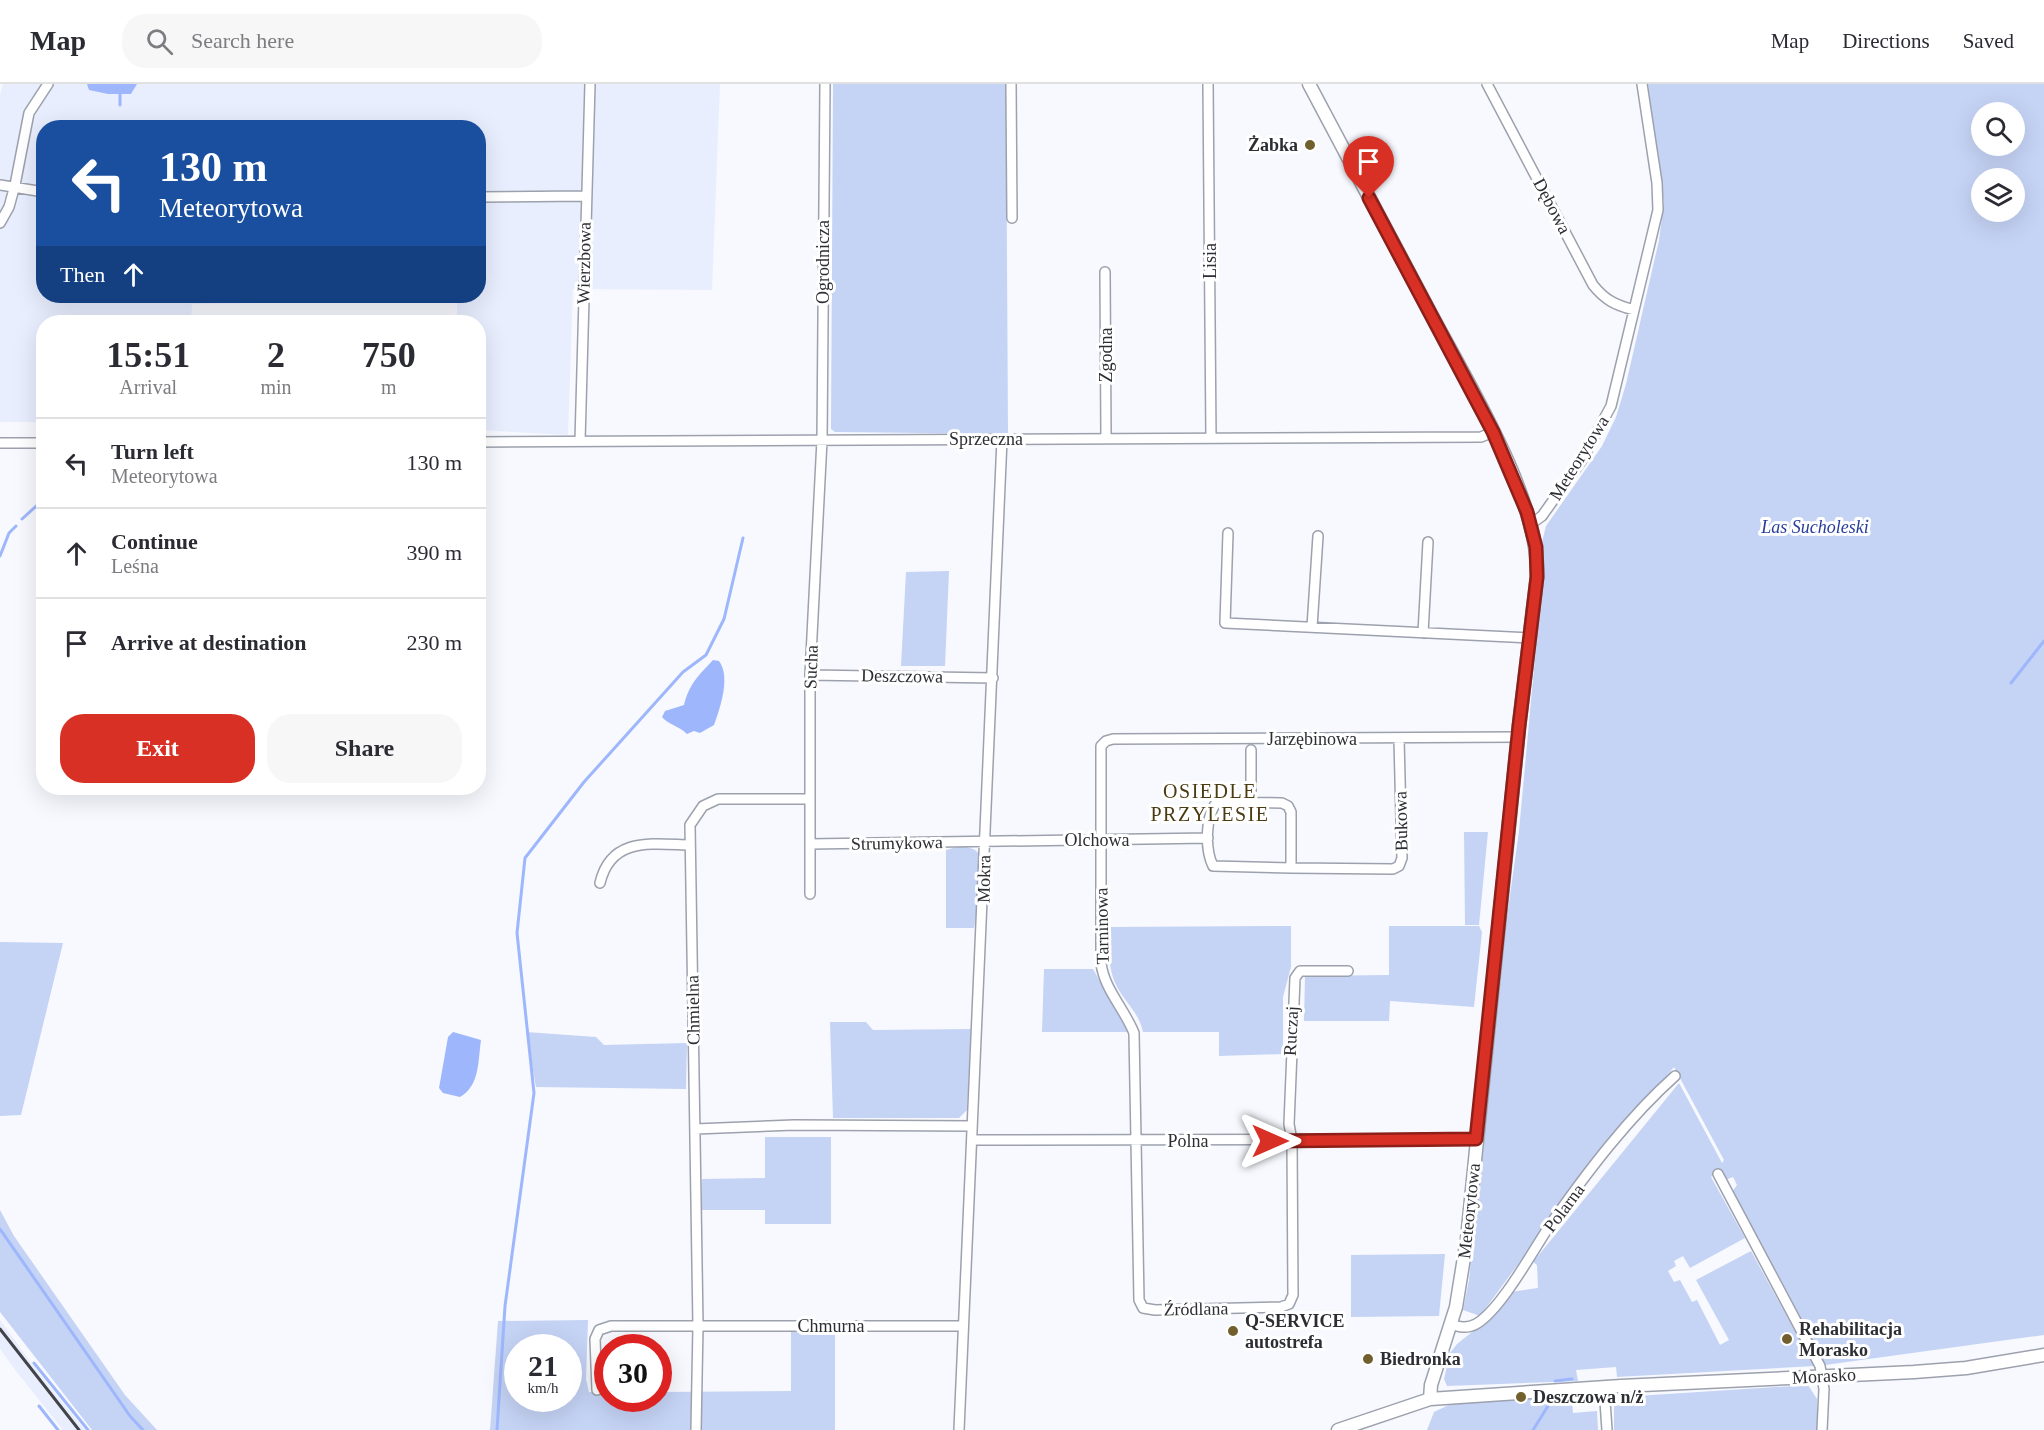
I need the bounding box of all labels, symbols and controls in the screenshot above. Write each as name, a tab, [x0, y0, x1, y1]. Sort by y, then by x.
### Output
search box	[122, 14, 542, 68]
text: Map	[30, 25, 86, 56]
icon: search	[143, 25, 176, 58]
text: Search here	[191, 28, 294, 53]
text: Map	[1771, 29, 1809, 53]
text: Directions	[1842, 29, 1930, 53]
text: Saved	[1963, 29, 2014, 53]
map controls	[1971, 102, 2025, 222]
button: search	[1971, 102, 2025, 156]
place label: Żabka	[1248, 135, 1298, 155]
pin	[1343, 136, 1394, 198]
marker: Żabka	[1303, 138, 1317, 152]
icon: left	[60, 144, 138, 222]
text: 130 m	[159, 144, 268, 190]
icon: arrive	[1352, 145, 1385, 178]
button: layers	[1971, 168, 2025, 222]
street label: Dębowa	[1529, 175, 1575, 237]
text: Meteorytowa	[159, 193, 303, 223]
street label: Ogrodnicza	[813, 220, 833, 304]
street label: Wierzbowa	[573, 222, 595, 304]
street label: Lisia	[1200, 243, 1220, 279]
icon: ahead	[117, 258, 150, 291]
text: Then	[60, 262, 105, 287]
street label: Zgodna	[1096, 327, 1116, 382]
text: 15:51	[106, 335, 190, 375]
text: 2	[267, 335, 285, 375]
text: 750	[362, 335, 416, 375]
text: Arrival	[119, 376, 177, 398]
text: min	[260, 376, 292, 398]
text: m	[381, 376, 397, 398]
street label: Meteorytowa	[1545, 412, 1613, 504]
street label: Sprzeczna	[949, 429, 1023, 449]
text: Turn left	[111, 439, 194, 464]
icon: left	[60, 447, 93, 480]
text: 130 m	[406, 450, 462, 475]
text: Meteorytowa	[111, 465, 218, 487]
park label: Las Sucholeski	[1760, 517, 1869, 537]
text: Continue	[111, 529, 198, 554]
icon: ahead	[60, 537, 93, 570]
text: 390 m	[406, 540, 462, 565]
text: Leśna	[111, 555, 159, 577]
icon: arrive	[60, 627, 93, 660]
text: Arrive at destination	[111, 630, 307, 655]
text: 230 m	[406, 630, 462, 655]
street label: Sucha	[800, 645, 822, 689]
street label: Deszczowa	[861, 665, 943, 687]
button: Exit	[60, 714, 255, 783]
button: Share	[267, 714, 462, 783]
street label: Jarzębinowa	[1267, 729, 1357, 749]
district label: OSIEDLE PRZYLESIE	[1150, 780, 1270, 825]
street label: Bukowa	[1390, 791, 1412, 851]
street label: Olchowa	[1065, 830, 1129, 850]
street label: Strumykowa	[851, 832, 943, 854]
street label: Mokra	[974, 855, 994, 903]
street label: Tarninowa	[1091, 887, 1113, 965]
street label: Chmielna	[682, 975, 704, 1045]
street label: Ruczaj	[1280, 1006, 1302, 1056]
position arrow	[1238, 1109, 1302, 1173]
street label: Polna	[1167, 1131, 1209, 1151]
street label: Meteorytowa	[1454, 1162, 1484, 1260]
street label: Polarna	[1539, 1180, 1589, 1236]
street label: Źródlana	[1163, 1297, 1229, 1320]
place label: Q-SERVICE autostrefa	[1245, 1311, 1344, 1352]
street label: Chmurna	[798, 1316, 865, 1336]
place label: Rehabilitacja Morasko	[1799, 1319, 1902, 1360]
marker: Q-SERVICE autostrefa	[1226, 1324, 1240, 1338]
marker: Rehabilitacja Morasko	[1780, 1332, 1794, 1346]
speed limit sign: 30	[594, 1334, 672, 1412]
text: 21	[528, 1349, 558, 1382]
place label: Biedronka	[1380, 1349, 1461, 1369]
marker: Biedronka	[1361, 1352, 1375, 1366]
street label: Morasko	[1792, 1364, 1856, 1388]
text: km/h	[528, 1380, 558, 1396]
place label: Deszczowa n/ż	[1533, 1387, 1643, 1407]
marker: Deszczowa n/ż	[1514, 1390, 1528, 1404]

